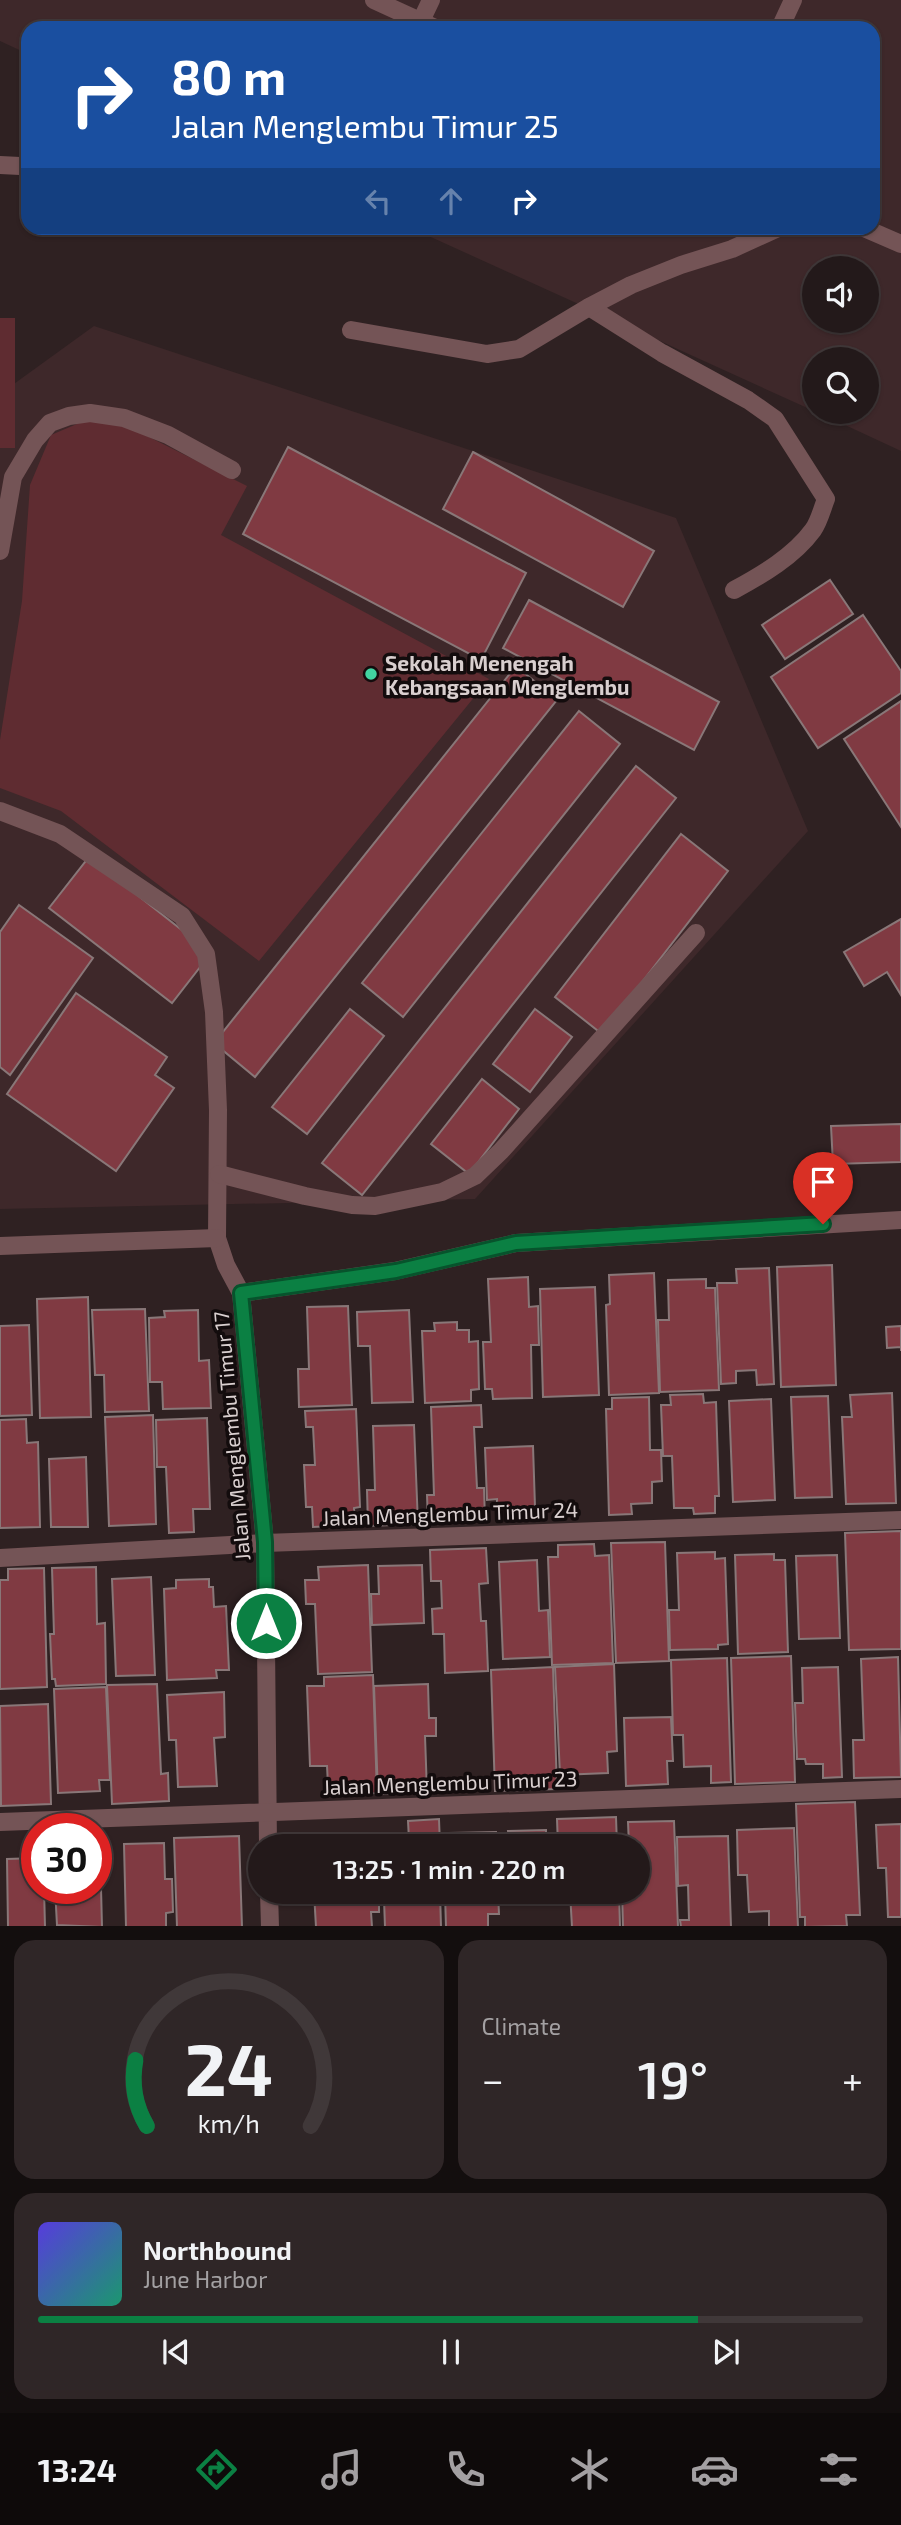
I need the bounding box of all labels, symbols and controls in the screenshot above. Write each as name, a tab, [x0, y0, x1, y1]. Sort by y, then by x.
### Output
text: 80 m	[171, 46, 286, 105]
icon: right	[56, 49, 147, 140]
text: Jalan Menglembu Timur 25	[171, 106, 559, 144]
icon: left	[359, 182, 397, 220]
icon: ahead	[432, 182, 470, 220]
icon: right	[505, 182, 543, 220]
map controls	[802, 256, 879, 424]
button: sound	[802, 256, 879, 333]
button: search	[802, 347, 879, 424]
place label: Sekolah Menengah Kebangsaan Menglembu	[385, 650, 629, 699]
marker: Sekolah Menengah Kebangsaan Menglembu	[363, 666, 379, 682]
pin	[793, 1152, 853, 1224]
icon: arrive	[804, 1163, 842, 1201]
street label: Jalan Menglembu Timur 17	[208, 1310, 254, 1562]
street label: Jalan Menglembu Timur 24	[322, 1496, 578, 1530]
position arrow	[229, 1586, 303, 1660]
street label: Jalan Menglembu Timur 23	[322, 1765, 578, 1799]
speed limit sign: 30	[21, 1813, 112, 1904]
text: 13:25 · 1 min · 220 m	[333, 1853, 565, 1884]
text: Climate	[482, 2012, 561, 2040]
text: 24	[184, 2023, 273, 2111]
text: 19°	[638, 2047, 708, 2109]
text: −	[482, 2056, 504, 2102]
text: +	[842, 2056, 863, 2102]
text: km/h	[198, 2107, 260, 2137]
text: Northbound	[143, 2234, 292, 2265]
text: June Harbor	[143, 2265, 267, 2293]
icon: previous	[157, 2333, 195, 2371]
icon: pause	[432, 2333, 470, 2371]
icon: next	[707, 2333, 745, 2371]
icon: directions	[192, 2445, 241, 2494]
icon: music	[317, 2445, 366, 2494]
icon: phone	[441, 2445, 490, 2494]
icon: climate	[565, 2445, 614, 2494]
icon: car	[690, 2445, 739, 2494]
icon: filters	[814, 2445, 863, 2494]
text: 13:24	[38, 2450, 117, 2488]

